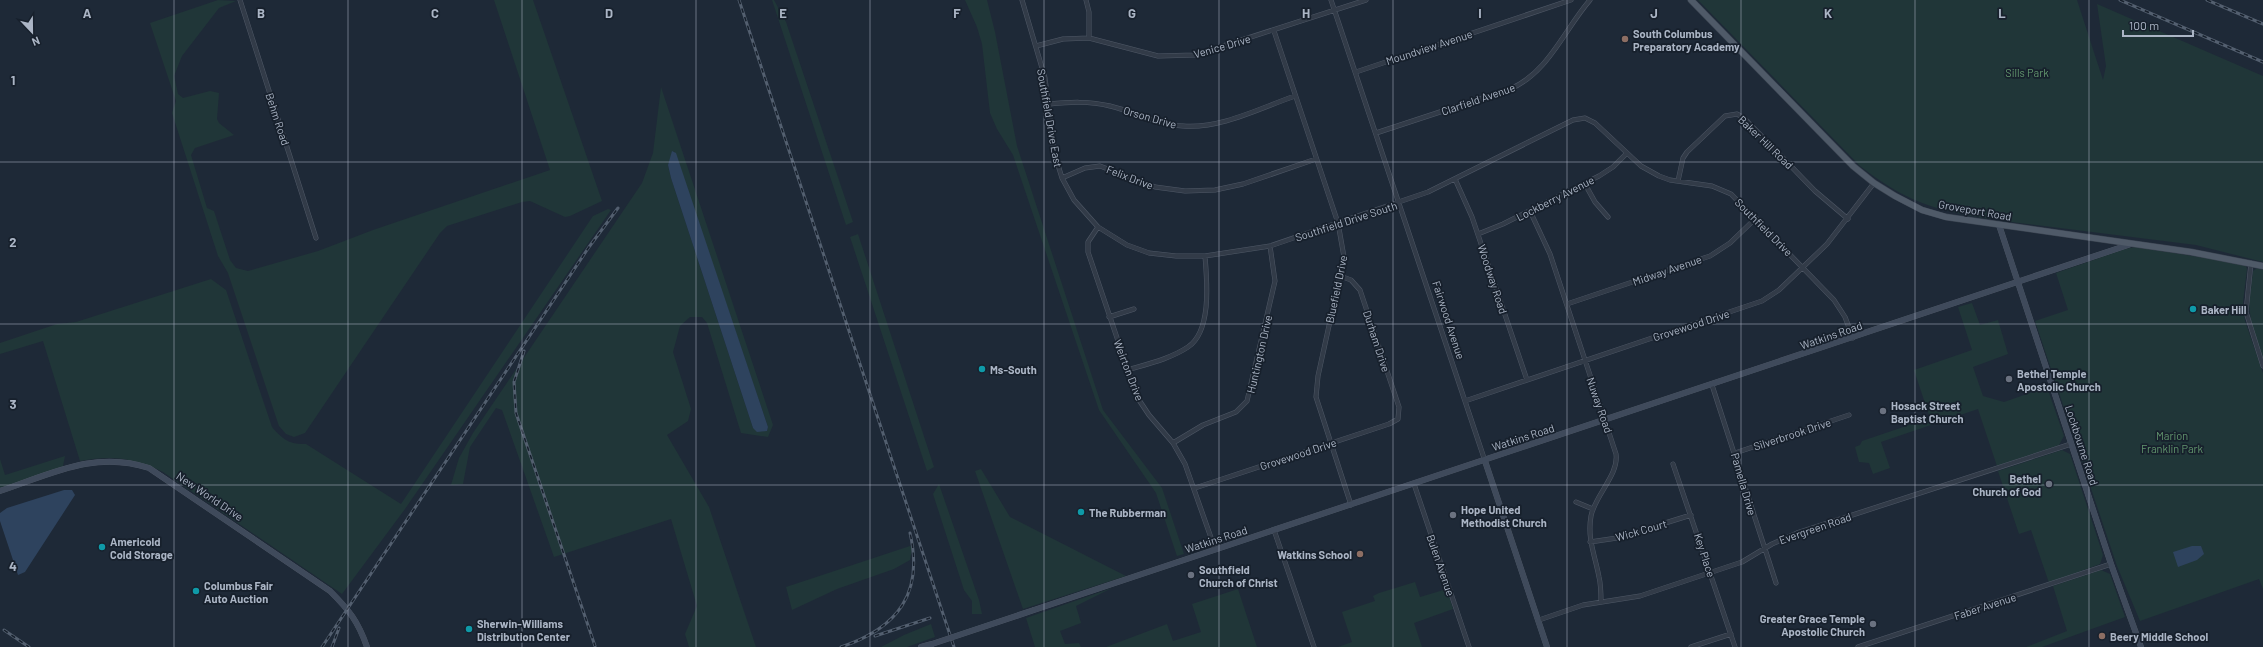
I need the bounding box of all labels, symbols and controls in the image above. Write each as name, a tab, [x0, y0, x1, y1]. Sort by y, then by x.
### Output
text: A	[83, 5, 92, 21]
text: B	[257, 5, 265, 21]
text: C	[431, 5, 439, 21]
text: D	[605, 5, 613, 21]
text: E	[779, 5, 787, 21]
text: F	[953, 5, 961, 21]
text: G	[1128, 5, 1136, 21]
text: H	[1302, 5, 1310, 21]
text: I	[1478, 5, 1482, 21]
text: J	[1650, 5, 1658, 21]
text: K	[1824, 5, 1832, 21]
text: L	[1998, 5, 2006, 21]
north arrow	[12, 12, 52, 52]
scale bar	[2123, 12, 2193, 38]
text: 100 m	[2129, 18, 2159, 32]
street label: Moundview Avenue	[1384, 27, 1474, 67]
place label: South Columbus Preparatory Academy	[1633, 27, 1740, 53]
street label: Venice Drive	[1192, 32, 1252, 60]
text: N	[30, 34, 42, 49]
marker: South Columbus Preparatory Academy	[1620, 34, 1630, 44]
park label: Sills Park	[2005, 66, 2049, 79]
street label: Southfield Drive East	[1035, 68, 1065, 168]
text: 1	[11, 72, 15, 88]
street label: Clarfield Avenue	[1439, 80, 1517, 118]
street label: Behm Road	[263, 91, 293, 147]
street label: Orson Drive	[1122, 103, 1178, 131]
street label: Baker Hill Road	[1736, 113, 1796, 171]
street label: Felix Drive	[1105, 162, 1155, 192]
street label: Lockberry Avenue	[1514, 173, 1596, 223]
street label: Southfield Drive	[1733, 196, 1796, 259]
street label: Groveport Road	[1937, 197, 2013, 223]
street label: Southfield Drive South	[1293, 198, 1399, 244]
text: 2	[9, 234, 17, 250]
street label: Woodway Road	[1476, 243, 1510, 315]
street label: Midway Avenue	[1631, 252, 1703, 288]
street label: Bluefield Drive	[1322, 254, 1350, 324]
street label: Fairwood Avenue	[1430, 279, 1468, 361]
place label: Baker Hill	[2201, 303, 2247, 316]
marker: Baker Hill	[2188, 304, 2198, 314]
street label: Grovewood Drive	[1651, 306, 1731, 343]
street label: Durham Drive	[1361, 309, 1393, 374]
street label: Huntington Drive	[1244, 313, 1274, 394]
street label: Watkins Road	[1798, 318, 1864, 352]
street label: Weirton Drive	[1111, 338, 1147, 403]
place label: Ms-South	[990, 363, 1037, 376]
marker: Ms-South	[977, 364, 987, 374]
place label: Bethel Temple Apostolic Church	[2017, 367, 2101, 393]
marker: Bethel Temple Apostolic Church	[2004, 374, 2014, 384]
street label: Nuway Road	[1584, 375, 1616, 435]
text: 3	[9, 396, 17, 412]
place label: Hosack Street Baptist Church	[1891, 399, 1963, 425]
street label: Lockbourne Road	[2063, 403, 2101, 487]
marker: Hosack Street Baptist Church	[1878, 406, 1888, 416]
street label: Silverbrook Drive	[1752, 415, 1833, 453]
street label: Watkins Road	[1490, 421, 1556, 453]
park label: Marion Franklin Park	[2141, 429, 2204, 455]
street label: Grovewood Drive	[1258, 435, 1338, 472]
street label: Pamella Drive	[1729, 451, 1759, 517]
street label: New World Drive	[174, 469, 246, 523]
place label: Bethel Church of God	[1973, 472, 2041, 498]
marker: Bethel Church of God	[2044, 479, 2054, 489]
place label: Hope United Methodist Church	[1461, 503, 1547, 529]
place label: The Rubberman	[1089, 506, 1166, 519]
marker: The Rubberman	[1076, 507, 1086, 517]
marker: Hope United Methodist Church	[1448, 510, 1458, 520]
street label: Evergreen Road	[1777, 510, 1853, 546]
street label: Wick Court	[1614, 516, 1668, 544]
street label: Watkins Road	[1183, 523, 1249, 555]
street label: Key Place	[1692, 531, 1718, 579]
street label: Bulen Avenue	[1424, 533, 1458, 598]
place label: Americold Cold Storage	[110, 535, 173, 561]
marker: Americold Cold Storage	[97, 542, 107, 552]
place label: Watkins School	[1277, 548, 1352, 561]
marker: Watkins School	[1355, 549, 1365, 559]
text: 4	[9, 558, 17, 574]
place label: Southfield Church of Christ	[1199, 563, 1278, 589]
marker: Southfield Church of Christ	[1186, 570, 1196, 580]
place label: Columbus Fair Auto Auction	[204, 579, 274, 605]
marker: Columbus Fair Auto Auction	[191, 586, 201, 596]
street label: Faber Avenue	[1952, 590, 2018, 622]
place label: Greater Grace Temple Apostolic Church	[1760, 612, 1865, 638]
place label: Sherwin-Williams Distribution Center	[477, 617, 571, 643]
marker: Greater Grace Temple Apostolic Church	[1868, 619, 1878, 629]
marker: Sherwin-Williams Distribution Center	[464, 624, 474, 634]
place label: Beery Middle School	[2110, 630, 2209, 643]
marker: Beery Middle School	[2097, 631, 2107, 641]

